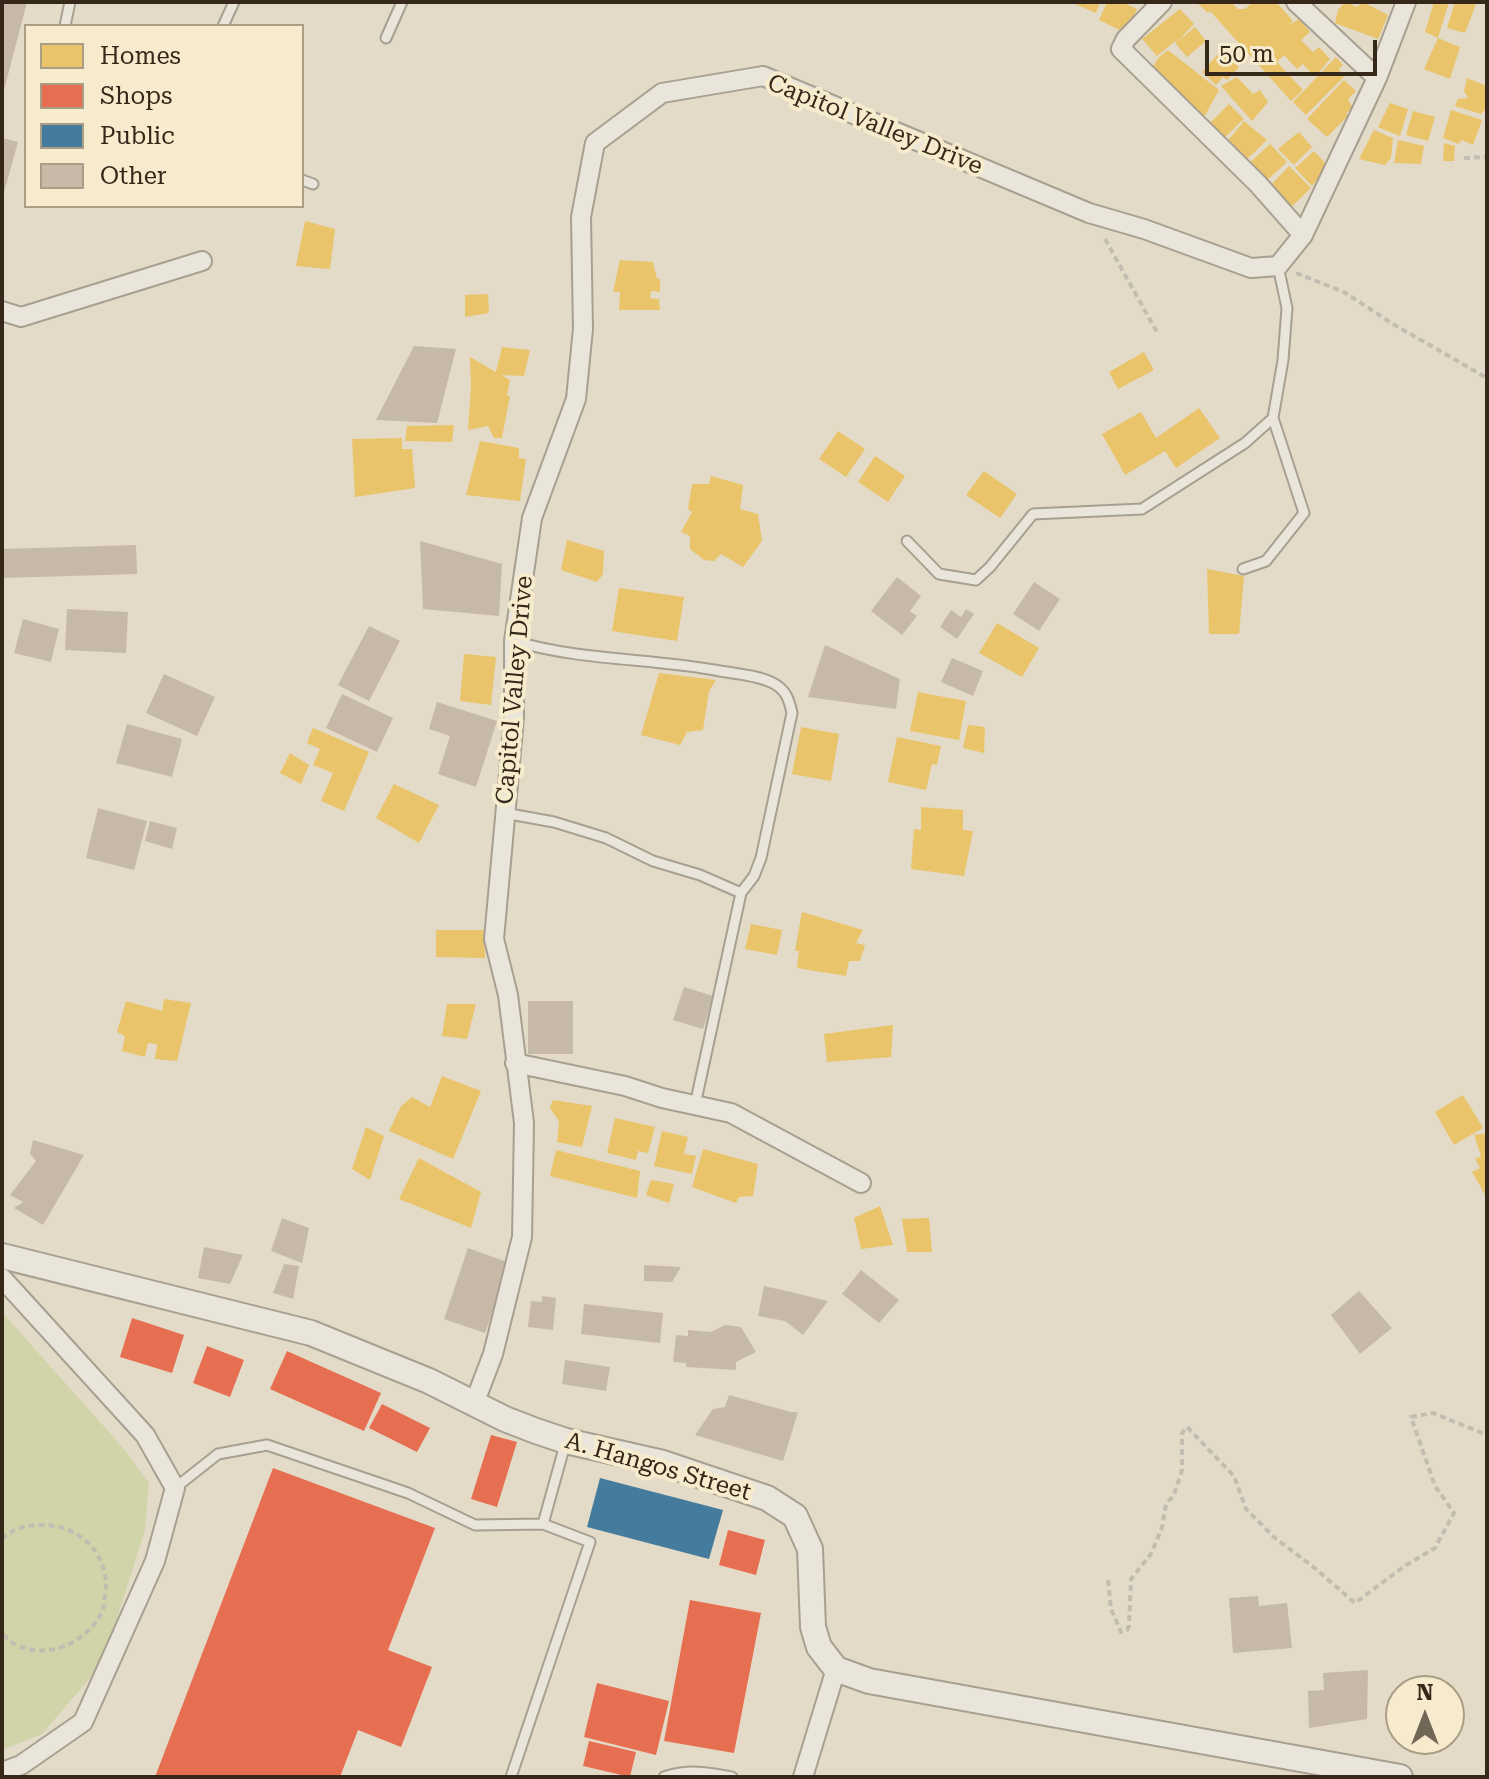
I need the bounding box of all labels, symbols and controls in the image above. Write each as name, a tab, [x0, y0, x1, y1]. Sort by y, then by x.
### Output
legend	[24, 24, 304, 208]
scale bar	[1209, 24, 1381, 74]
text: 50 m	[1219, 40, 1274, 68]
text: Homes	[100, 42, 181, 70]
street label: Capitol Valley Drive	[763, 69, 987, 181]
text: Shops	[100, 82, 172, 110]
text: Public	[100, 122, 175, 150]
text: Other	[100, 162, 167, 190]
street label: Capitol Valley Drive	[491, 574, 539, 806]
street label: A. Hangos Street	[562, 1427, 754, 1507]
north arrow	[1385, 1675, 1465, 1755]
text: N	[1417, 1680, 1433, 1705]

